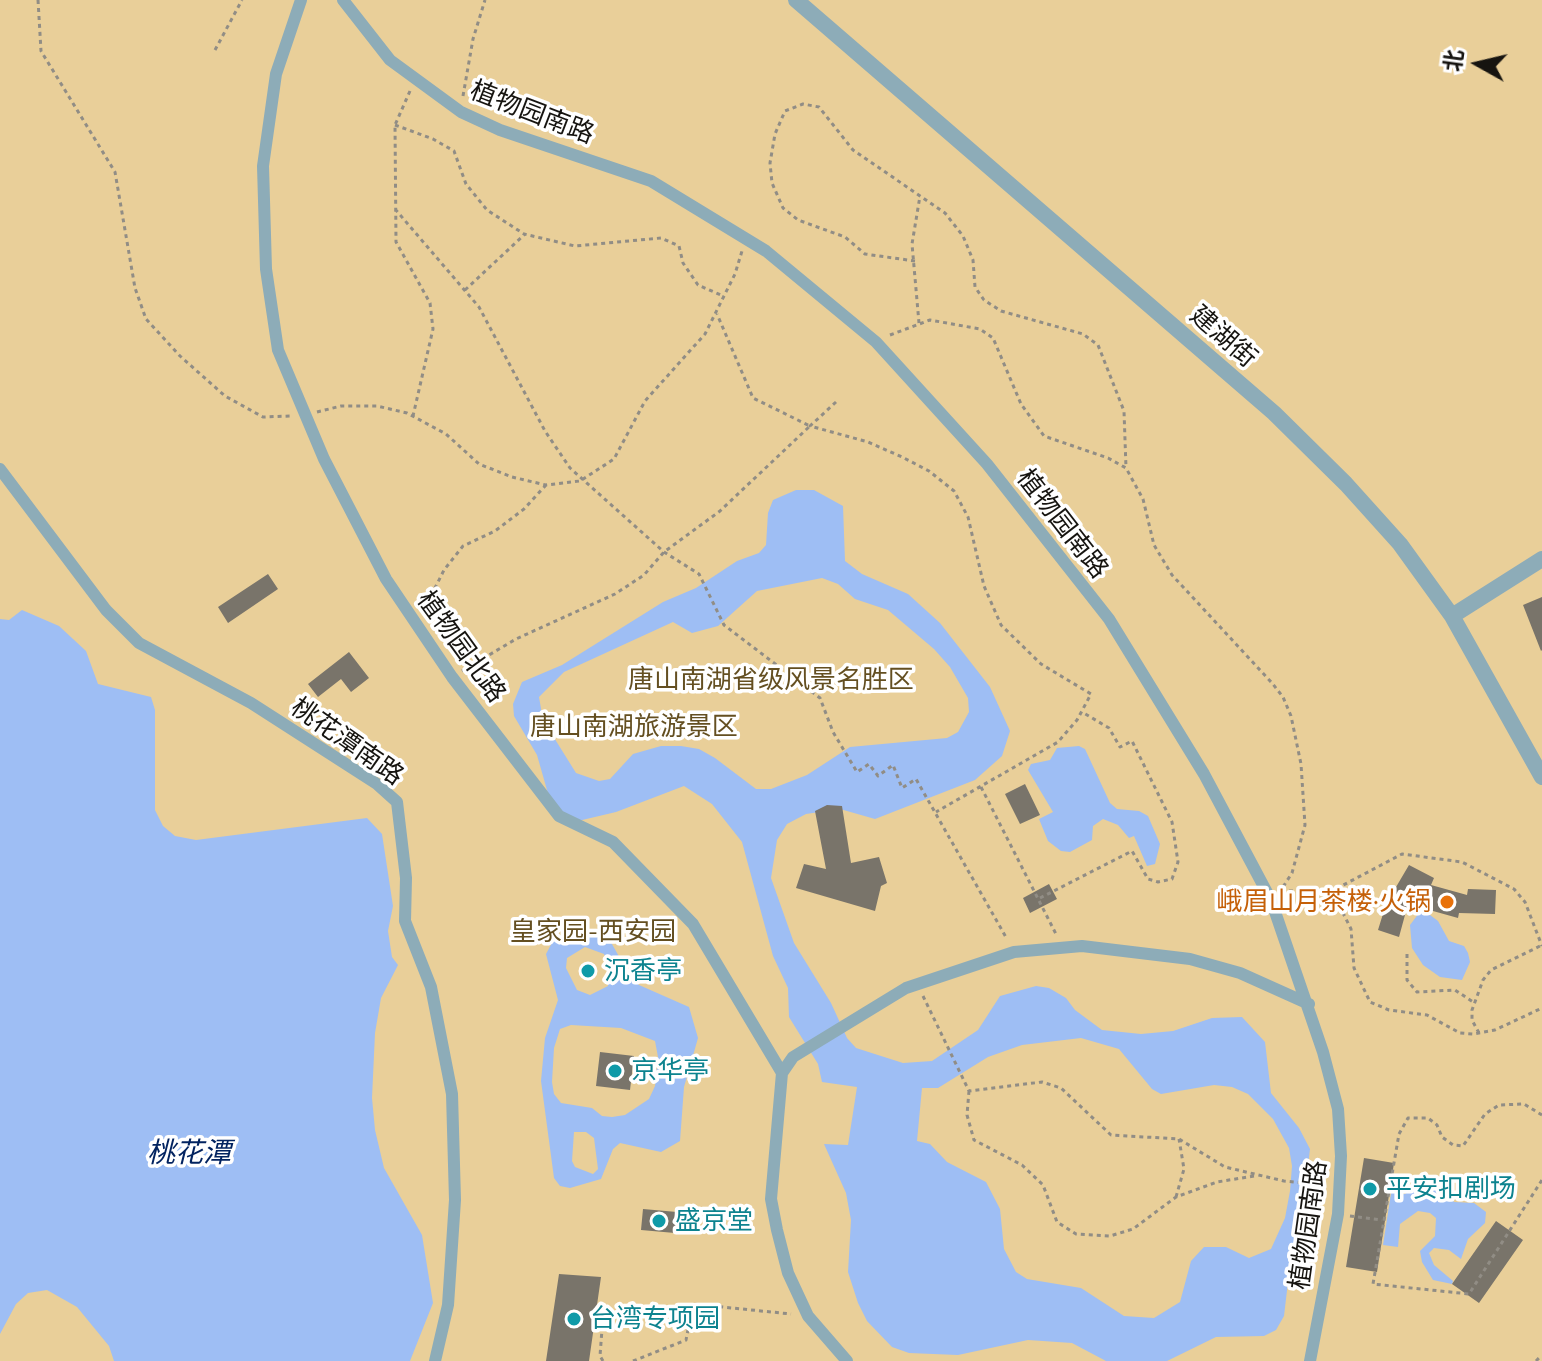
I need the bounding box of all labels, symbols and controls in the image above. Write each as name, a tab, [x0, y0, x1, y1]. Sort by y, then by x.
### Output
north arrow	[1438, 24, 1518, 104]
text: 北	[1439, 48, 1469, 73]
street label: 植物园南路	[466, 75, 598, 151]
street label: 建湖街	[1183, 300, 1263, 374]
street label: 植物园南路	[1010, 463, 1114, 585]
street label: 植物园北路	[410, 585, 512, 709]
park label: 唐山南湖省级风景名胜区	[628, 664, 914, 696]
street label: 桃花潭南路	[285, 692, 409, 792]
park label: 唐山南湖旅游景区	[530, 711, 738, 743]
place label: 峨眉山月茶楼·火锅	[1216, 886, 1431, 918]
marker: 峨眉山月茶楼·火锅	[1438, 893, 1456, 911]
park label: 皇家园-西安园	[510, 916, 676, 948]
place label: 沉香亭	[604, 955, 682, 987]
marker: 沉香亭	[579, 962, 597, 980]
place label: 京华亭	[631, 1055, 709, 1087]
marker: 京华亭	[606, 1062, 624, 1080]
water label: 桃花潭	[147, 1137, 231, 1171]
street label: 植物园南路	[1285, 1158, 1333, 1292]
place label: 平安扣剧场	[1386, 1173, 1516, 1205]
marker: 平安扣剧场	[1361, 1180, 1379, 1198]
place label: 盛京堂	[675, 1205, 753, 1237]
marker: 盛京堂	[650, 1212, 668, 1230]
place label: 台湾专项园	[590, 1303, 720, 1335]
marker: 台湾专项园	[565, 1310, 583, 1328]

